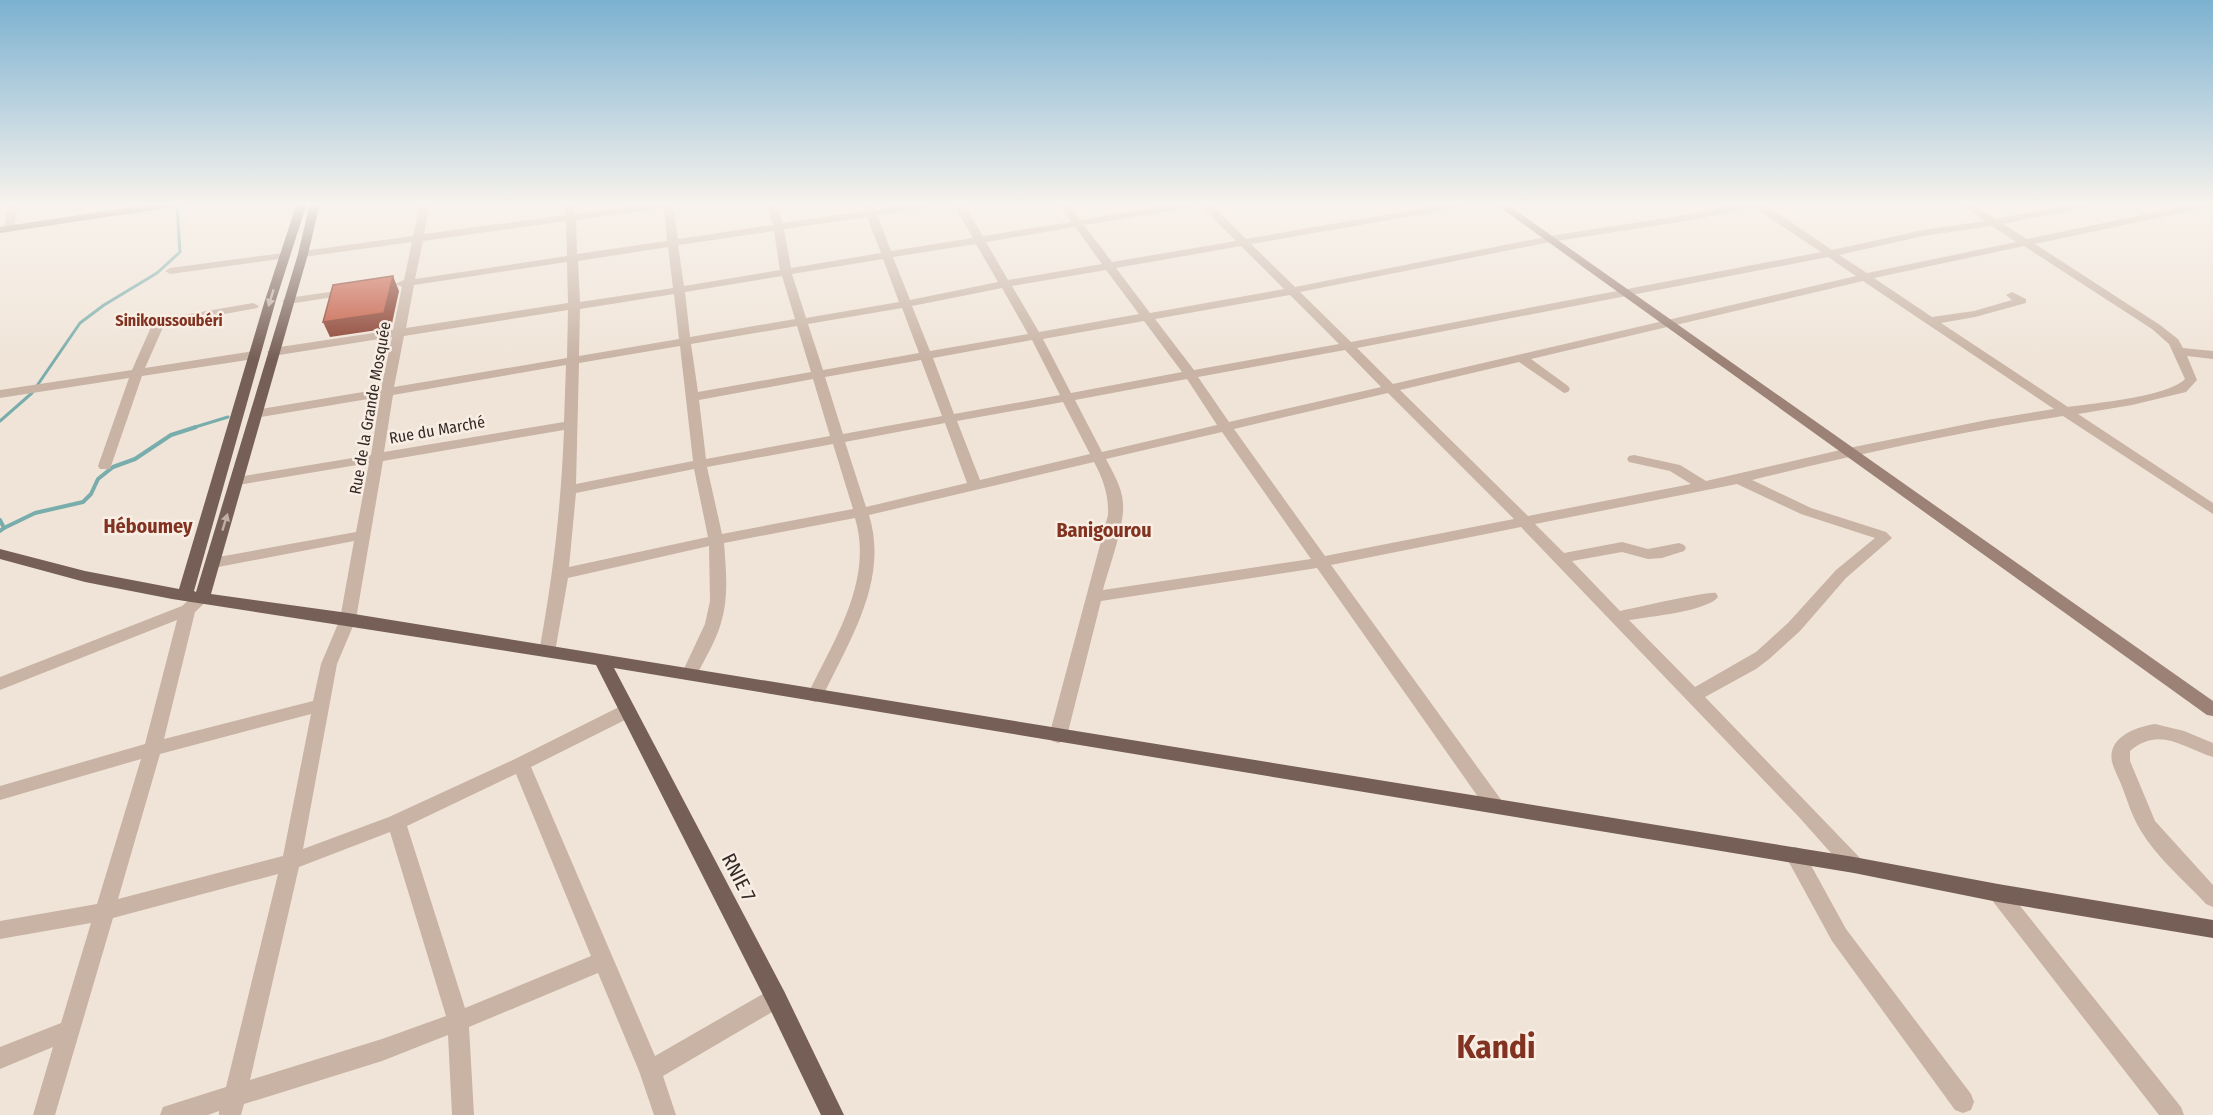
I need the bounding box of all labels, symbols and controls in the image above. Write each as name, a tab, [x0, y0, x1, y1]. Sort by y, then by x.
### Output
one-way arrow	[266, 289, 275, 307]
district label: Sinikoussoubéri	[115, 311, 223, 330]
street label: Rue de la Grande Mosquée	[345, 320, 395, 496]
street label: Rue du Marché	[388, 412, 486, 448]
one-way arrow	[221, 512, 230, 530]
district label: Héboumey	[104, 514, 193, 538]
district label: Banigourou	[1056, 518, 1152, 542]
street label: RNIE 7	[717, 849, 761, 905]
district label: Kandi	[1456, 1027, 1536, 1067]

